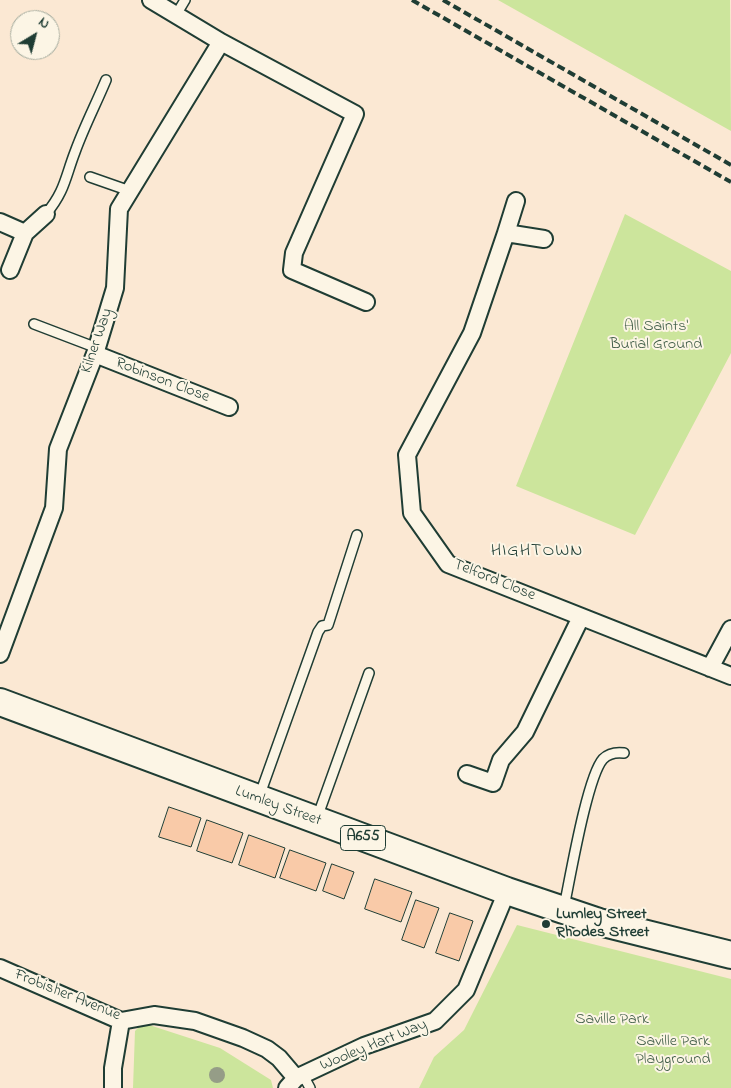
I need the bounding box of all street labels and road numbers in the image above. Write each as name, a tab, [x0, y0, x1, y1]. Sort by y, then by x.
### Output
street label: Kilner Way	[78, 306, 118, 376]
street label: Robinson Close	[112, 354, 212, 408]
street label: Telford Close	[450, 556, 538, 606]
street label: Lumley Street	[232, 783, 324, 831]
road number: A655	[340, 826, 386, 850]
street label: Frobisher Avenue	[11, 966, 123, 1026]
street label: Wooley Hart Way	[318, 1016, 430, 1076]

